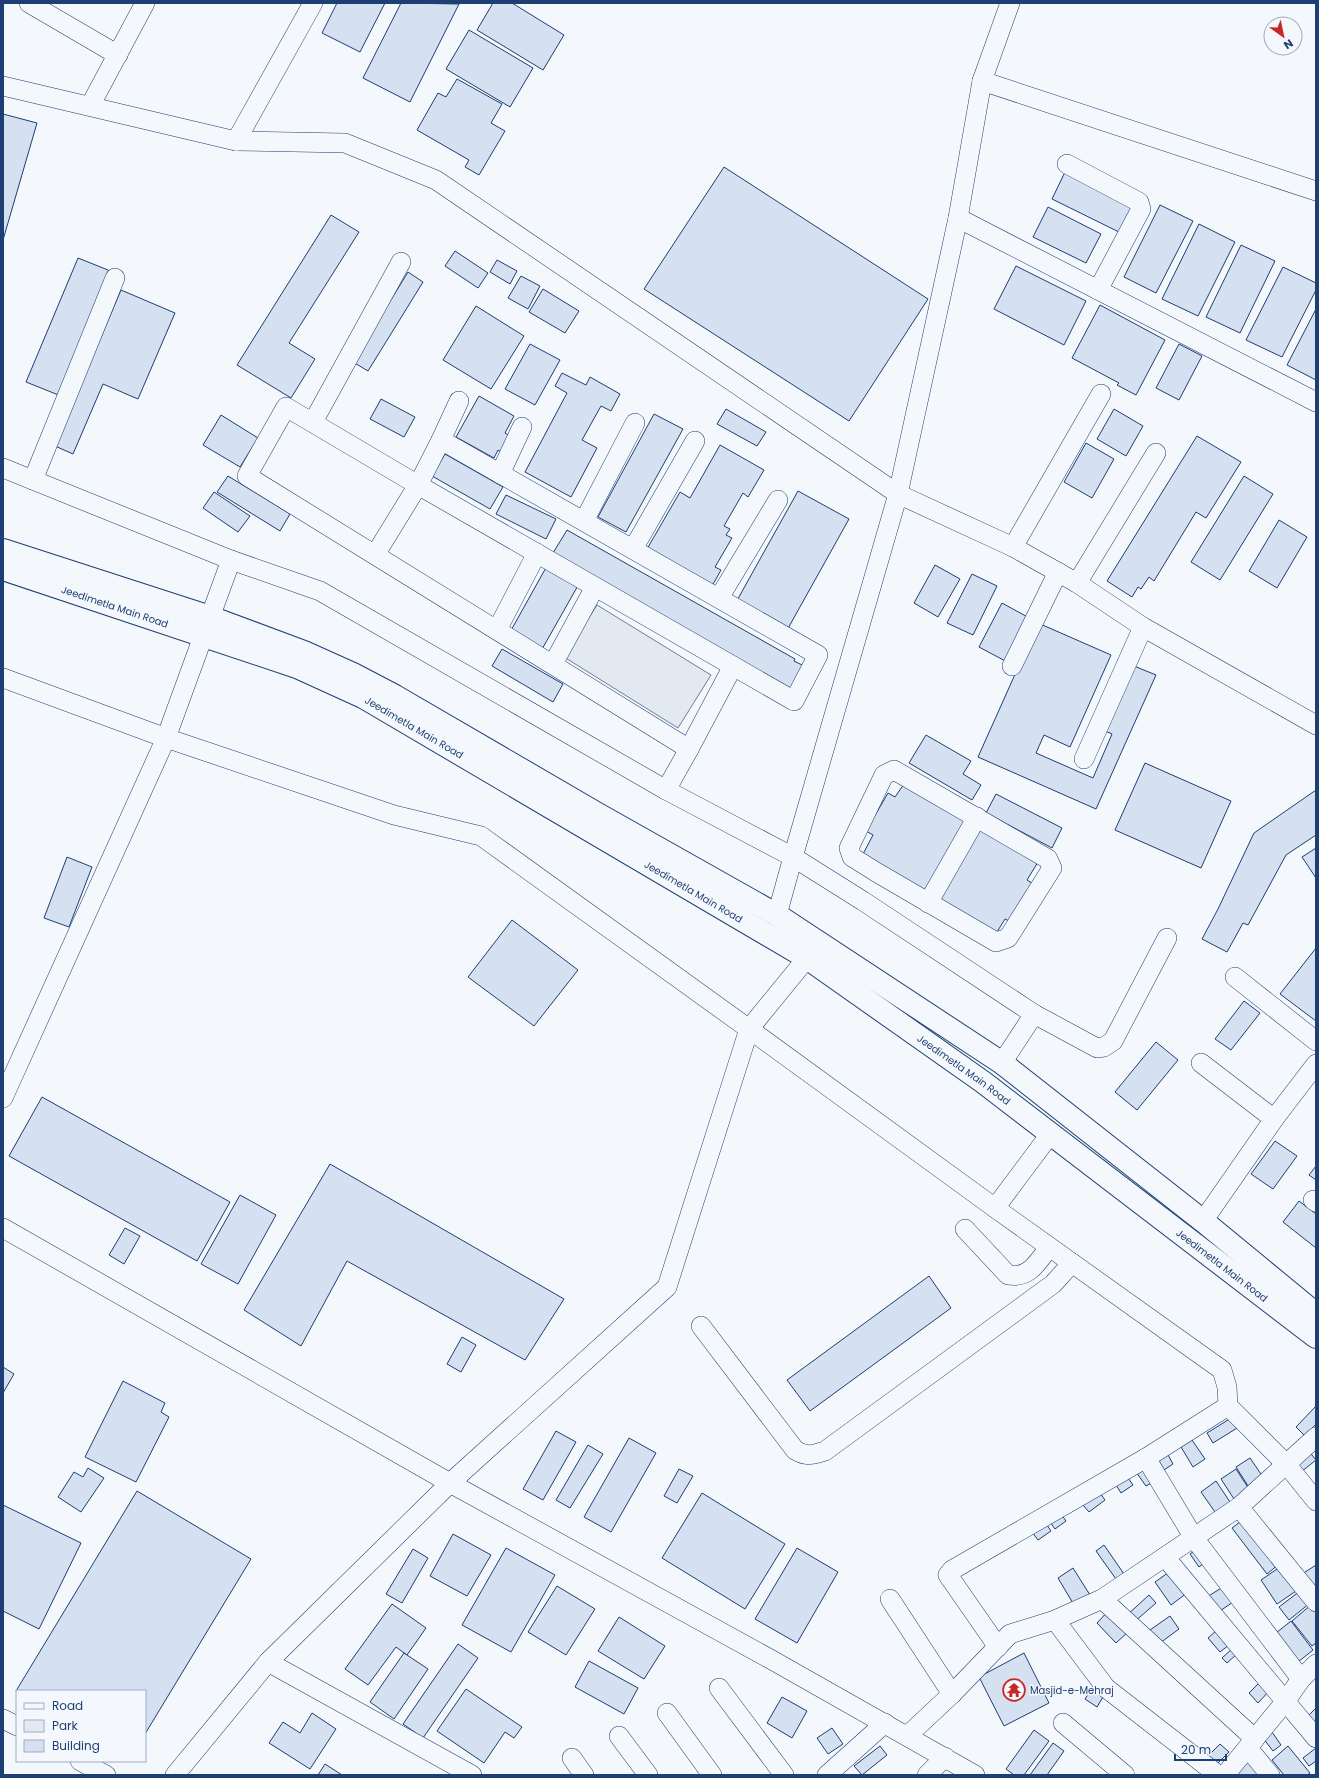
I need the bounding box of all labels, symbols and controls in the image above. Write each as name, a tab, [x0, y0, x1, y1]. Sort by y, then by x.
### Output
north arrow	[1263, 16, 1303, 56]
text: N	[1281, 35, 1296, 53]
street label: Jeedimetla Main Road	[59, 581, 170, 631]
street label: Jeedimetla Main Road	[362, 692, 466, 762]
street label: Jeedimetla Main Road	[642, 857, 746, 926]
street label: Jeedimetla Main Road	[914, 1031, 1014, 1108]
street label: Jeedimetla Main Road	[1173, 1225, 1271, 1305]
temple icon: Masjid-e-Mehraj	[1001, 1677, 1027, 1703]
place label: Masjid-e-Mehraj	[1030, 1683, 1114, 1698]
legend	[16, 1690, 146, 1762]
text: Road	[52, 1697, 83, 1714]
text: Park	[52, 1717, 79, 1734]
scale bar	[1175, 1736, 1226, 1762]
text: Building	[52, 1737, 100, 1754]
text: 20 m	[1181, 1741, 1211, 1758]

